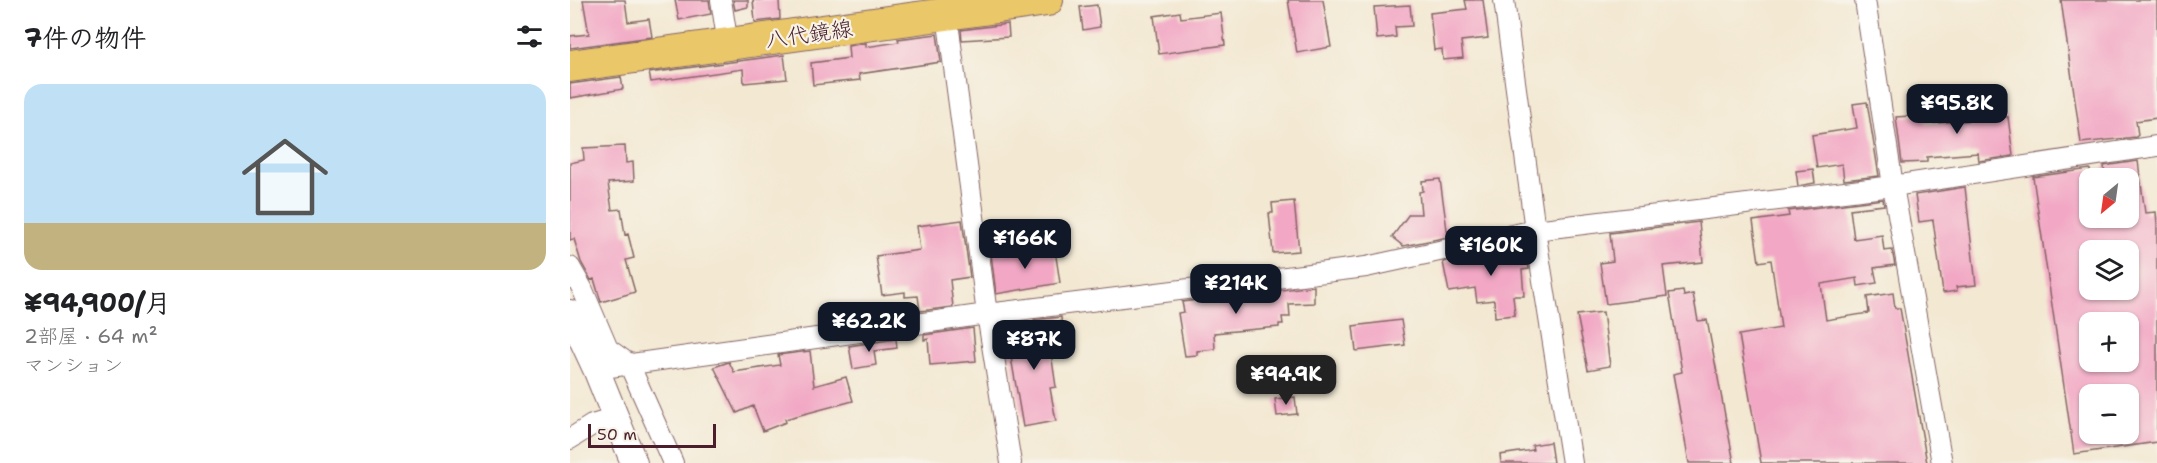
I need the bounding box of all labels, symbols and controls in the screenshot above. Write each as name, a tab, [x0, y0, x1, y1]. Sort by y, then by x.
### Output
street label: 八代鏡線	[763, 14, 855, 54]
text: 7件の物件	[24, 20, 146, 55]
icon: filters	[513, 20, 546, 53]
pin: ¥95.8K	[1908, 84, 2006, 135]
text: ¥95.8K	[1921, 90, 1993, 116]
icon: home	[231, 123, 339, 231]
north arrow	[2079, 168, 2139, 228]
map controls	[2079, 168, 2139, 444]
pin: ¥166K	[983, 219, 1067, 270]
text: ¥166K	[993, 225, 1057, 251]
pin: ¥160K	[1449, 226, 1533, 277]
text: ¥160K	[1459, 232, 1523, 258]
button: layers	[2079, 240, 2139, 300]
pin: ¥214K	[1194, 264, 1278, 315]
text: ¥214K	[1204, 270, 1268, 296]
text: ¥94,900/月	[24, 285, 171, 320]
pin: ¥62.2K	[820, 302, 918, 353]
text: ¥62.2K	[832, 308, 906, 334]
button: +	[2079, 312, 2139, 372]
pin: ¥87K	[998, 320, 1070, 371]
text: 2部屋 · 64 m²	[24, 323, 158, 349]
text: ¥87K	[1006, 326, 1062, 352]
text: マンション	[24, 352, 123, 378]
pin: ¥94.9K	[1237, 355, 1335, 406]
text: ¥94.9K	[1250, 361, 1322, 387]
button: −	[2079, 384, 2139, 444]
scale bar	[588, 421, 716, 448]
text: 50 m	[597, 424, 637, 445]

